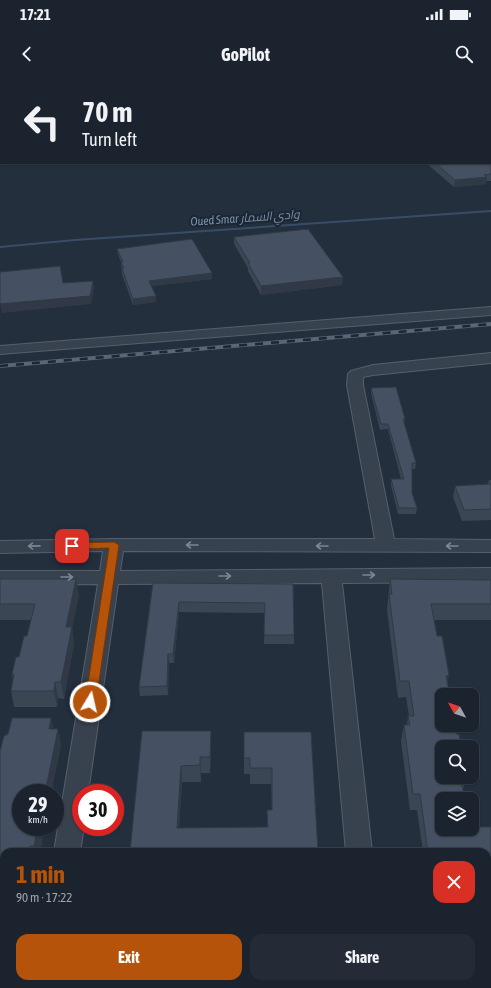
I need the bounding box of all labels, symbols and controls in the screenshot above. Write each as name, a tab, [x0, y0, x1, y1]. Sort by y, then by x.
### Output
text: 17:21	[20, 6, 51, 23]
icon: back	[16, 43, 38, 65]
icon: search	[453, 43, 475, 65]
text: GoPilot	[221, 44, 270, 65]
icon: left	[16, 96, 68, 148]
text: 70 m	[82, 96, 132, 128]
text: Turn left	[82, 129, 137, 150]
water label: Oued Smar وادي السمار	[190, 207, 302, 232]
pin	[55, 529, 89, 563]
icon: arrive	[61, 535, 83, 557]
one-way arrow	[186, 541, 199, 549]
one-way arrow	[316, 542, 329, 550]
one-way arrow	[446, 542, 459, 550]
one-way arrow	[28, 543, 41, 550]
one-way arrow	[362, 571, 375, 579]
one-way arrow	[218, 572, 231, 580]
one-way arrow	[60, 573, 73, 581]
position arrow	[69, 681, 111, 723]
north arrow	[435, 688, 479, 732]
map controls	[435, 688, 479, 836]
button: search	[435, 740, 479, 784]
speed limit sign: 30	[72, 784, 124, 836]
button: layers	[435, 792, 479, 836]
text: 29	[29, 793, 47, 816]
text: km/h	[28, 814, 48, 825]
text: 1 min	[16, 861, 65, 888]
button: close	[433, 861, 475, 903]
text: 90 m · 17:22	[16, 890, 72, 905]
button: Exit	[16, 934, 242, 980]
button: Share	[250, 934, 475, 980]

